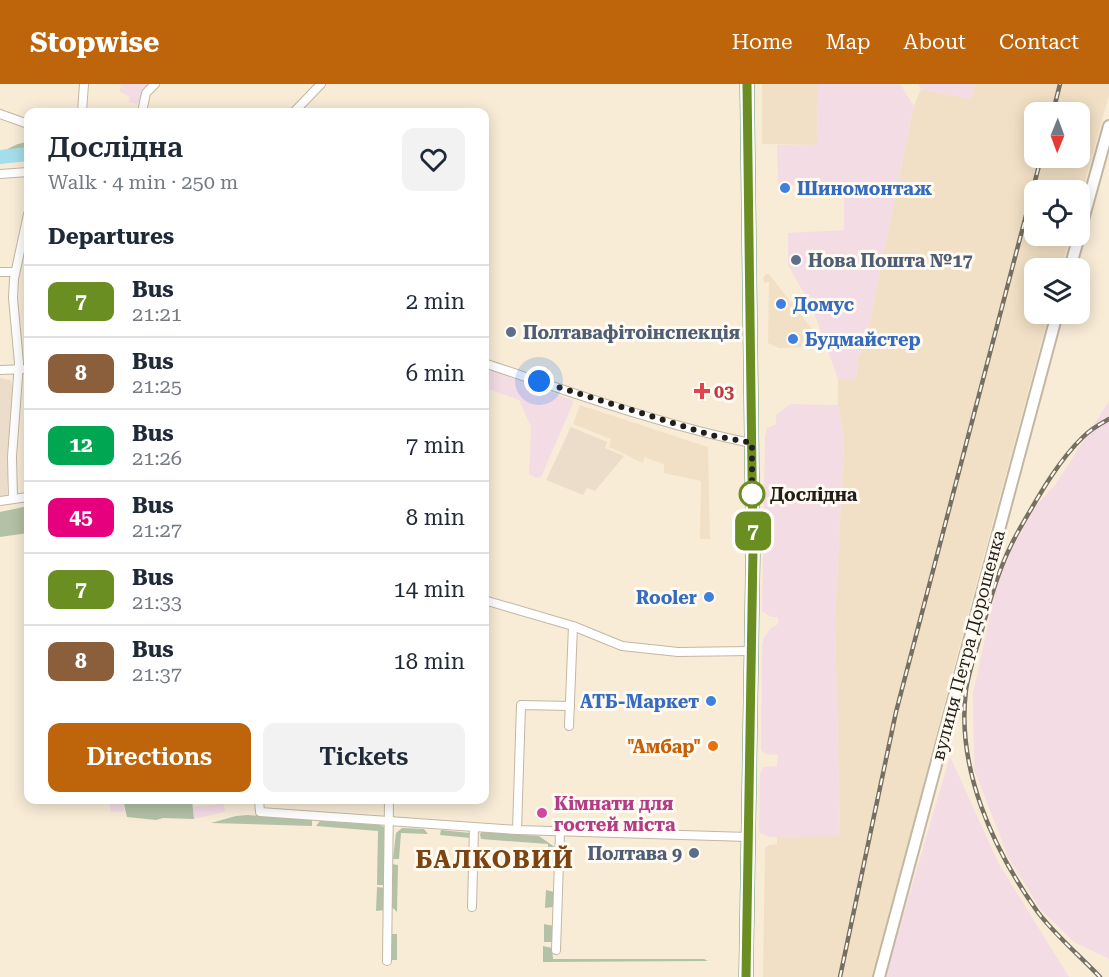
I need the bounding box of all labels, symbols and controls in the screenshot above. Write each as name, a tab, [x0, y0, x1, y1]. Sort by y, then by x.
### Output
text: Stopwise	[30, 26, 159, 59]
text: Home	[732, 30, 793, 54]
text: Map	[826, 30, 871, 54]
text: About	[904, 30, 966, 54]
text: Contact	[999, 30, 1079, 54]
north arrow	[1024, 102, 1090, 168]
map controls	[1024, 102, 1090, 324]
button: heart	[402, 128, 465, 191]
text: Дослідна	[48, 131, 183, 164]
text: Walk · 4 min · 250 m	[48, 170, 238, 194]
place label: Шиномонтаж	[797, 178, 933, 199]
button: locate	[1024, 180, 1090, 246]
marker: Шиномонтаж	[778, 181, 792, 195]
text: Departures	[48, 224, 174, 249]
place label: Нова Пошта №17	[808, 250, 973, 271]
marker: Нова Пошта №17	[789, 253, 803, 267]
button: layers	[1024, 258, 1090, 324]
text: Bus	[132, 277, 174, 302]
text: 7	[75, 289, 87, 313]
text: 2 min	[406, 289, 465, 314]
place label: Домус	[793, 294, 854, 315]
marker: Домус	[774, 297, 788, 311]
text: 21:21	[132, 302, 182, 326]
place label: Полтавафітоінспекція	[523, 322, 740, 343]
marker: Полтавафітоінспекція	[504, 325, 518, 339]
place label: Будмайстер	[805, 329, 921, 350]
marker: Будмайстер	[786, 332, 800, 346]
text: Bus	[132, 349, 174, 374]
text: 8	[75, 361, 87, 385]
text: 6 min	[406, 361, 465, 386]
your location	[524, 366, 554, 396]
text: 21:25	[132, 374, 182, 398]
place label: 03	[714, 381, 734, 402]
marker: 03	[695, 384, 709, 398]
text: Bus	[132, 421, 174, 446]
text: 12	[69, 433, 93, 457]
text: 7 min	[406, 433, 465, 458]
text: 21:26	[132, 446, 182, 470]
marker: Дослідна	[739, 481, 765, 507]
place label: Дослідна	[770, 484, 858, 505]
text: Bus	[132, 493, 174, 518]
text: 45	[69, 505, 93, 529]
text: 8 min	[406, 505, 465, 530]
line badge: 7	[734, 512, 772, 550]
text: 21:27	[132, 518, 182, 542]
text: 7	[747, 519, 759, 543]
street label: вулиця Петра Дорошенка	[927, 527, 1009, 762]
text: Bus	[132, 565, 174, 590]
text: 7	[75, 577, 87, 601]
text: 14 min	[394, 577, 465, 602]
place label: Rooler	[636, 587, 697, 608]
text: 21:33	[132, 590, 182, 614]
marker: Rooler	[702, 590, 716, 604]
text: Bus	[132, 637, 174, 662]
text: 8	[75, 649, 87, 673]
text: 18 min	[394, 649, 465, 674]
text: 21:37	[132, 662, 182, 686]
place label: АТБ-Маркет	[580, 691, 699, 712]
marker: АТБ-Маркет	[704, 694, 718, 708]
button: Directions	[48, 723, 251, 792]
button: Tickets	[263, 723, 465, 792]
place label: "Амбар"	[627, 736, 701, 757]
marker: "Амбар"	[706, 739, 720, 753]
place label: Кімнати для гостей міста	[554, 793, 676, 835]
marker: Кімнати для гостей міста	[535, 806, 549, 820]
place label: Полтава 9	[587, 843, 682, 864]
district label: БАЛКОВИЙ	[416, 845, 575, 874]
marker: Полтава 9	[687, 846, 701, 860]

